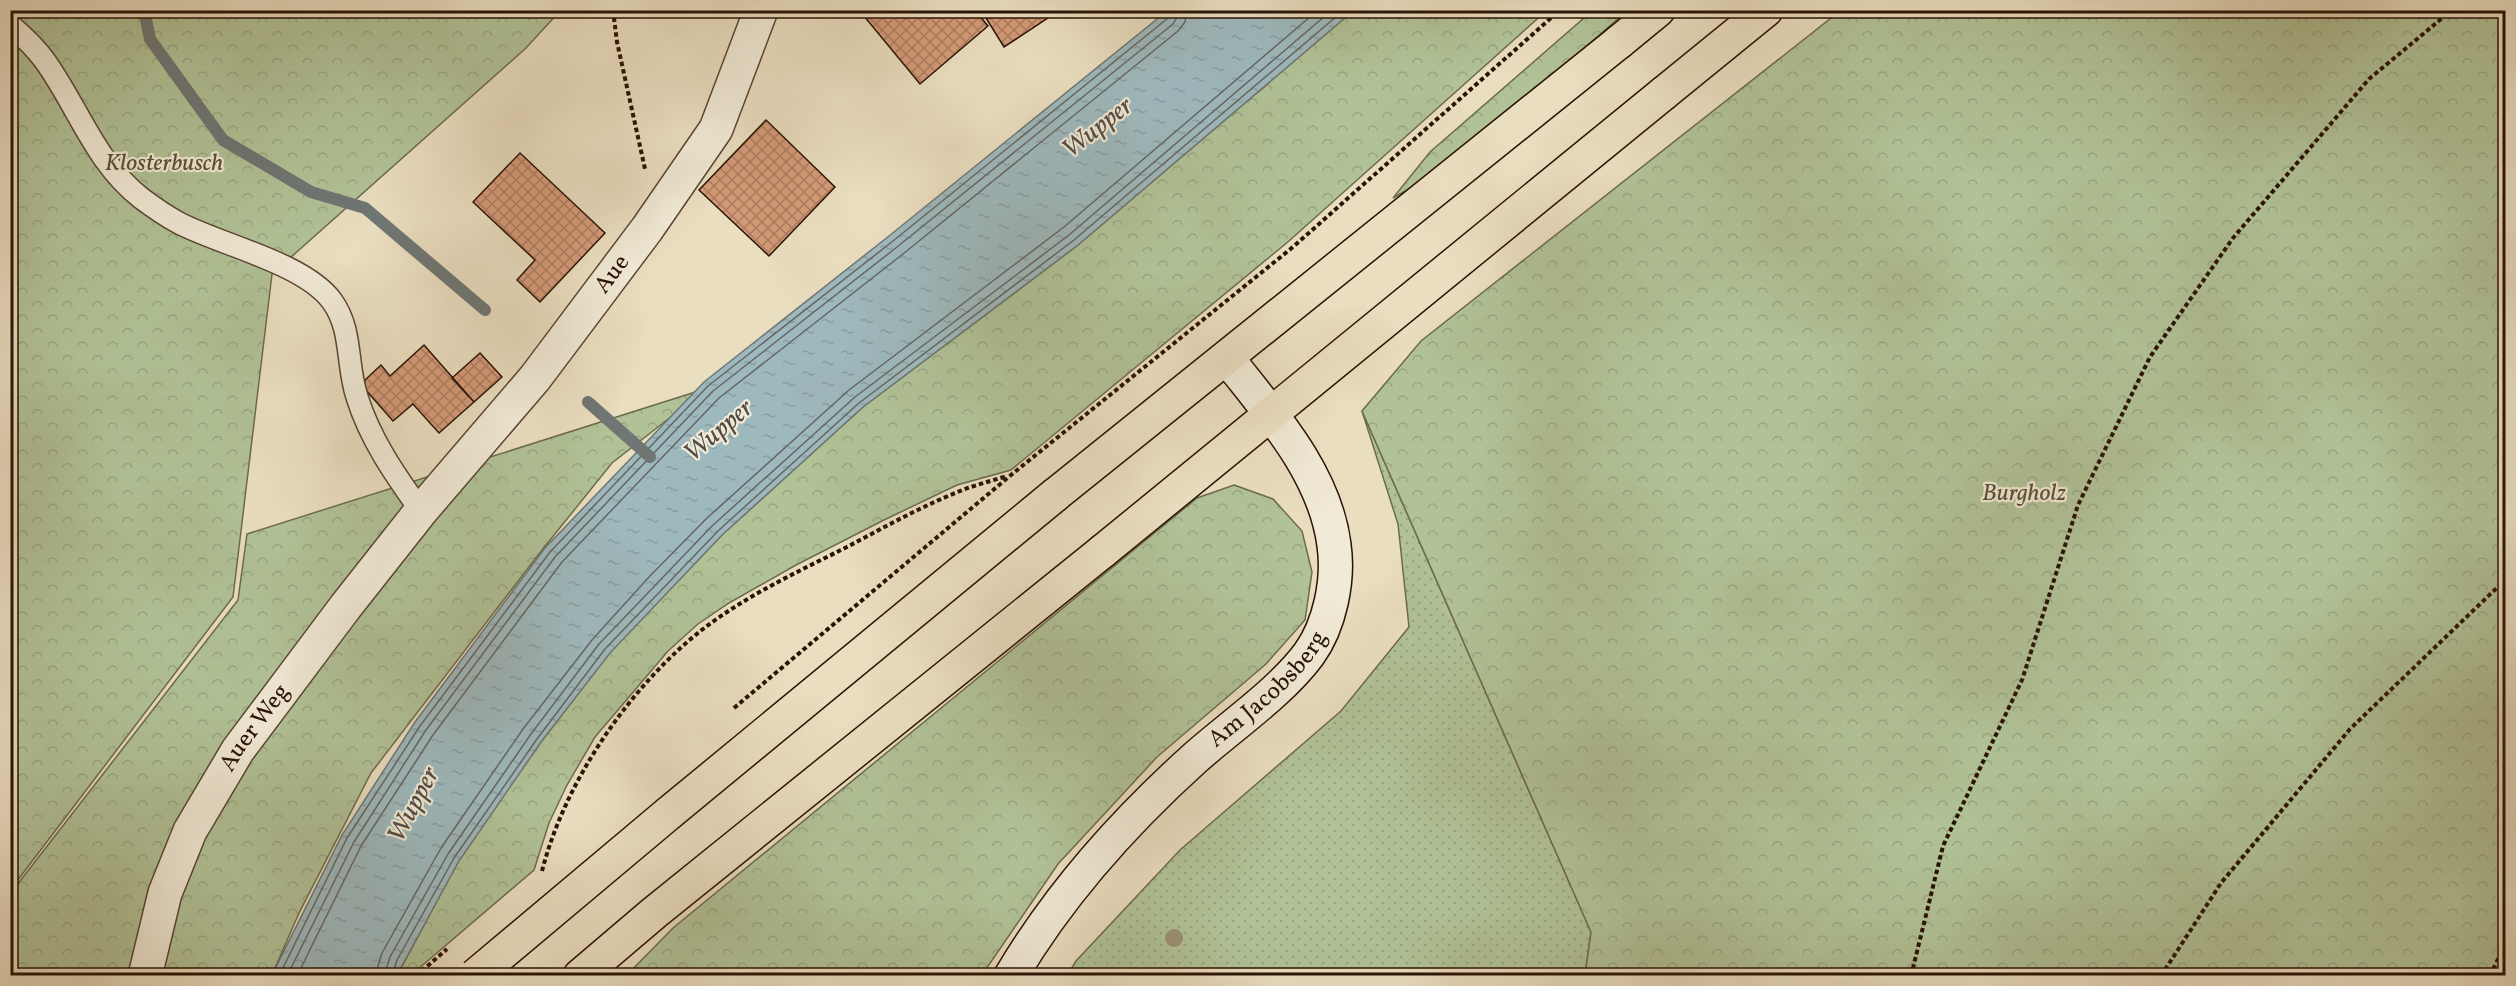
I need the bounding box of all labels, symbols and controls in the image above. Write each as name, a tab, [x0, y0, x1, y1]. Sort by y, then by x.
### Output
water label: Wupper	[1055, 89, 1141, 167]
park label: Klosterbusch	[105, 147, 223, 181]
street label: Aue	[587, 248, 639, 301]
water label: Wupper	[676, 391, 762, 471]
park label: Burgholz	[1982, 477, 2066, 511]
street label: Am Jacobsberg	[1201, 625, 1336, 757]
street label: Auer Weg	[212, 677, 299, 778]
water label: Wupper	[379, 761, 449, 849]

